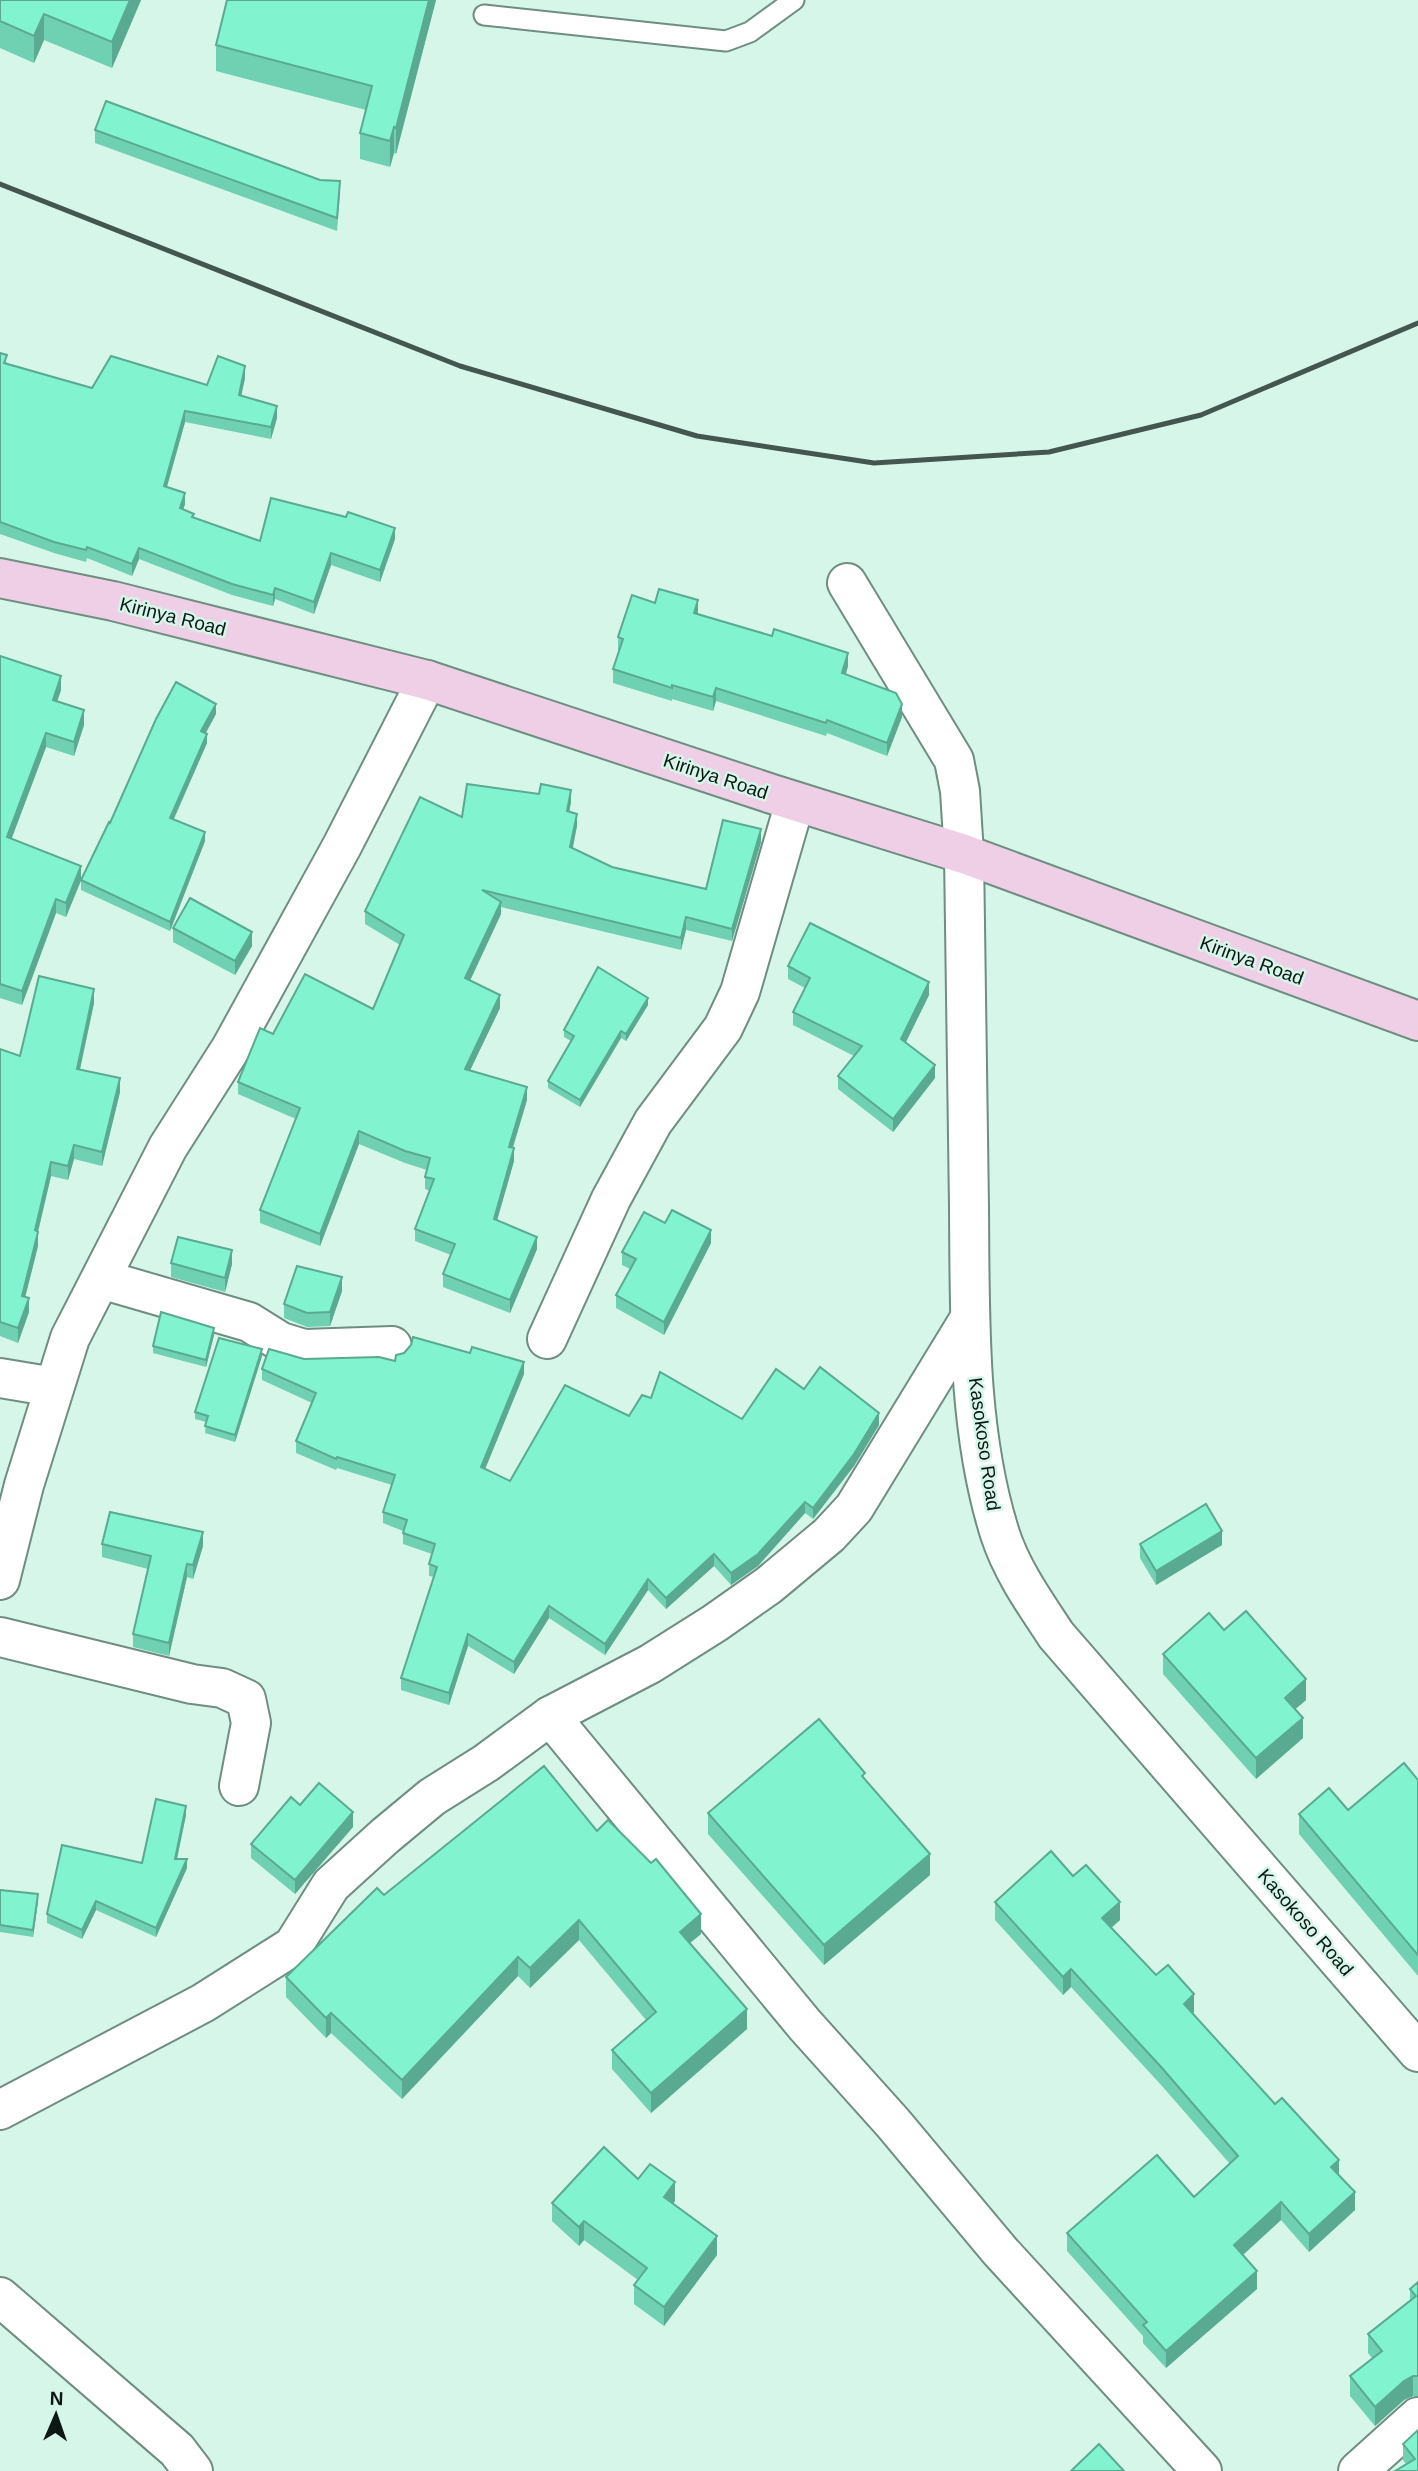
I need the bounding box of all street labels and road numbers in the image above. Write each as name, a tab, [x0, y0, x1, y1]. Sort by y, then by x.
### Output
street label: Kirinya Road	[118, 593, 228, 640]
street label: Kirinya Road	[661, 750, 771, 803]
street label: Kirinya Road	[1197, 932, 1307, 989]
street label: Kasokoso Road	[965, 1376, 1004, 1512]
street label: Kasokoso Road	[1254, 1865, 1358, 1980]

